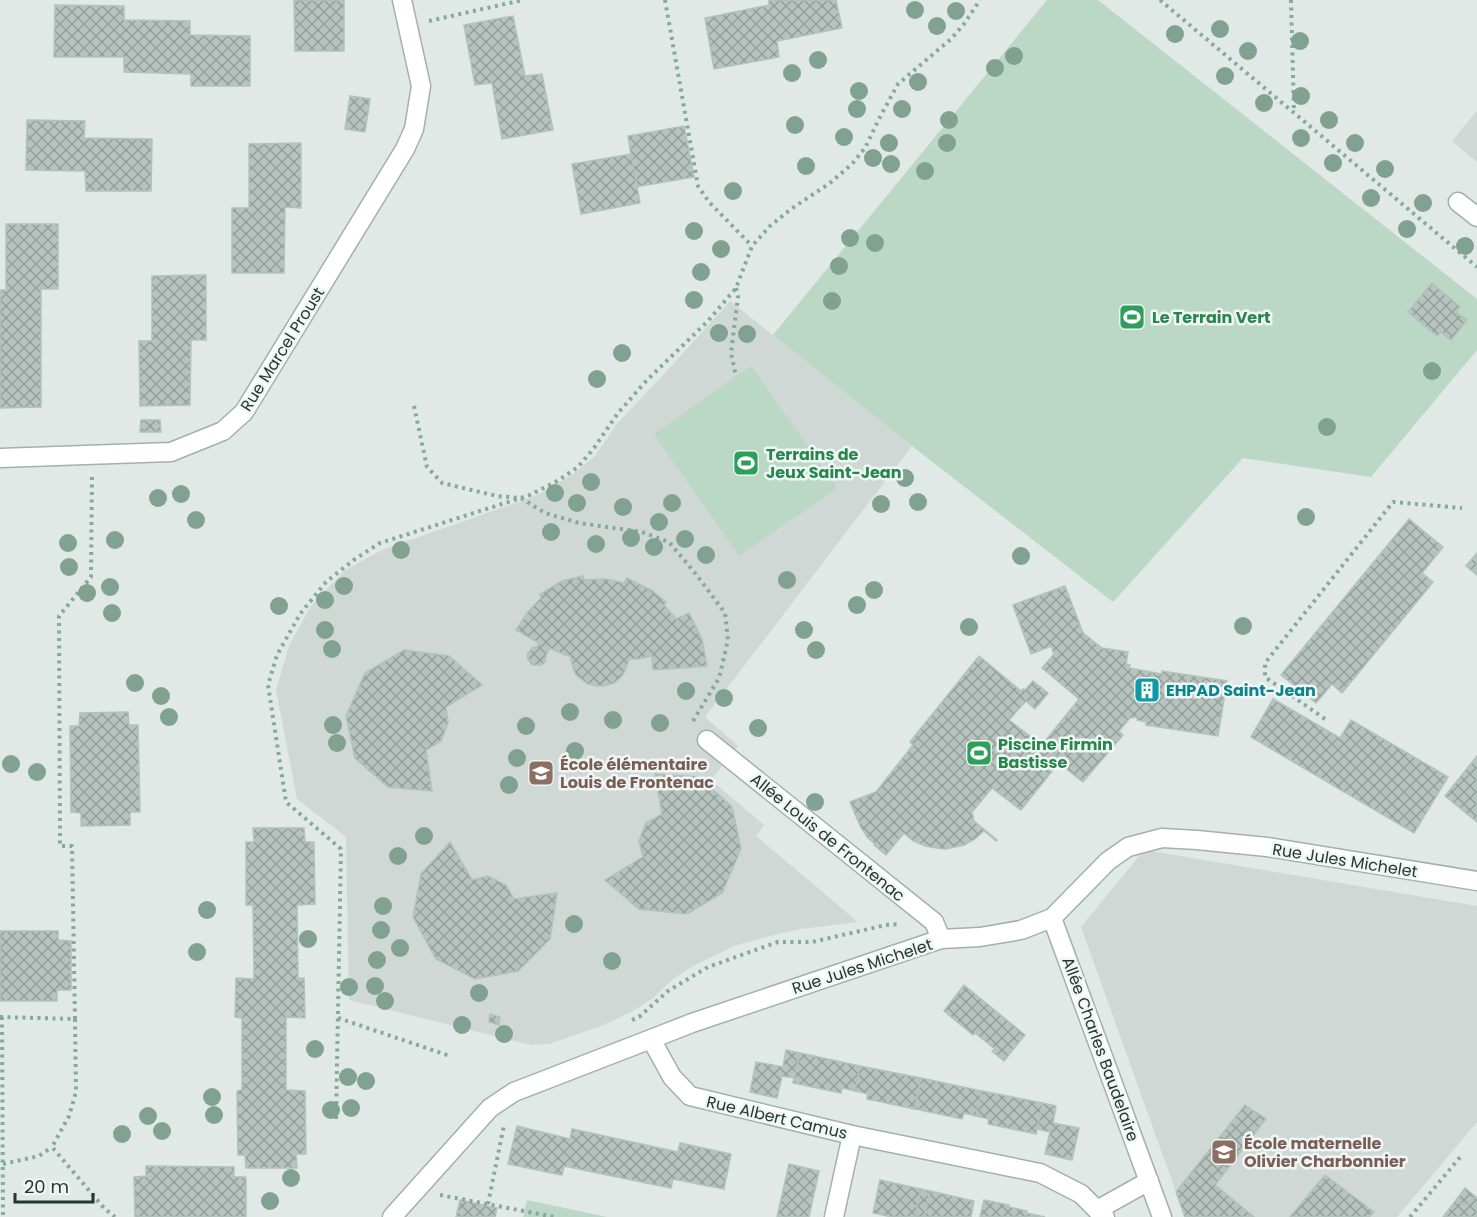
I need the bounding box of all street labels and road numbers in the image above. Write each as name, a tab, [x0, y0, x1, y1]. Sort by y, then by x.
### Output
street label: Rue Marcel Proust	[235, 283, 330, 416]
street label: Allée Louis de Frontenac	[746, 768, 910, 907]
street label: Rue Jules Michelet	[1271, 838, 1419, 883]
street label: Rue Jules Michelet	[789, 933, 936, 1000]
street label: Allée Charles Baudelaire	[1056, 954, 1145, 1145]
street label: Rue Albert Camus	[704, 1090, 850, 1145]

